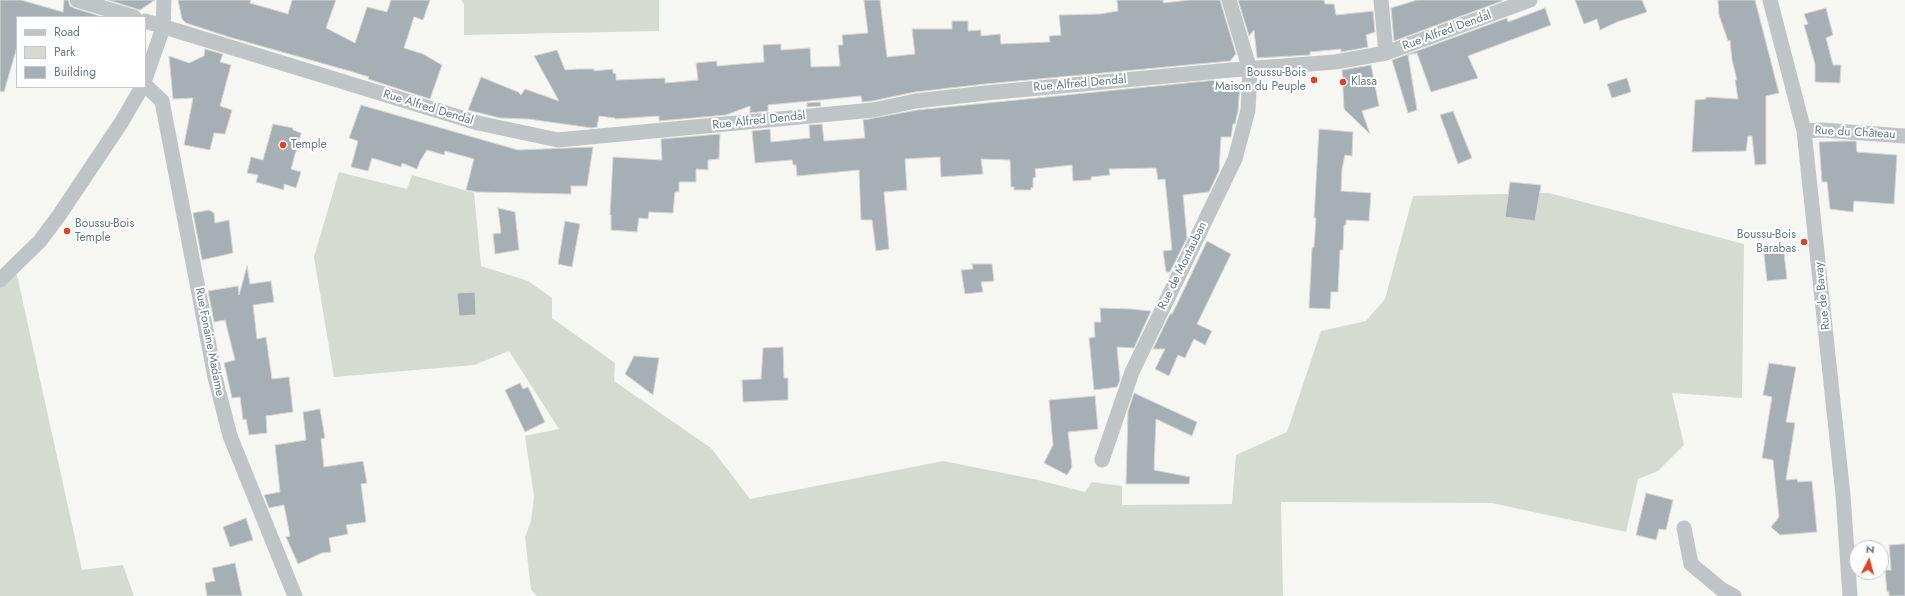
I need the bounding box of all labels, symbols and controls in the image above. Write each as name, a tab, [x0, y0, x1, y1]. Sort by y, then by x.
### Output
street label: Rue Alfred Dendal	[1401, 8, 1493, 54]
legend	[16, 16, 146, 88]
text: Road	[54, 23, 80, 41]
text: Park	[54, 43, 75, 61]
text: Building	[54, 63, 96, 81]
place label: Boussu-Bois Maison du Peuple	[1215, 66, 1306, 94]
street label: Rue Alfred Dendal	[1033, 73, 1127, 95]
marker: Boussu-Bois Maison du Peuple	[1309, 75, 1319, 85]
place label: Klasa	[1351, 75, 1377, 89]
marker: Klasa	[1338, 77, 1348, 87]
street label: Rue Alfred Dendal	[381, 87, 475, 129]
street label: Rue Alfred Dendal	[712, 109, 806, 133]
street label: Rue du Château	[1814, 124, 1896, 142]
place label: Temple	[291, 138, 327, 152]
marker: Temple	[278, 140, 288, 150]
place label: Boussu-Bois Temple	[75, 217, 134, 245]
street label: Rue de Montauban	[1156, 220, 1210, 312]
marker: Boussu-Bois Temple	[62, 226, 72, 236]
place label: Boussu-Bois Barabas	[1737, 228, 1796, 256]
marker: Boussu-Bois Barabas	[1799, 237, 1809, 247]
street label: Rue de Bavay	[1812, 261, 1834, 331]
street label: Rue Fonaine Madame	[191, 287, 227, 397]
north arrow	[1849, 540, 1889, 580]
text: N	[1865, 541, 1875, 557]

